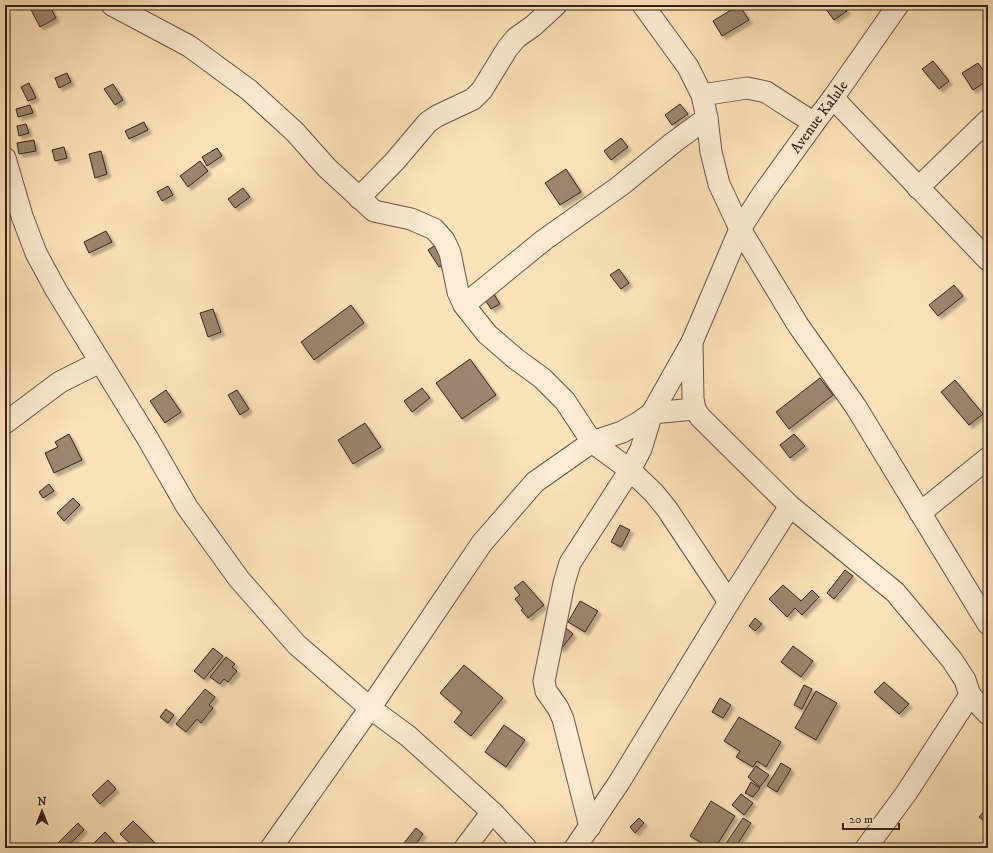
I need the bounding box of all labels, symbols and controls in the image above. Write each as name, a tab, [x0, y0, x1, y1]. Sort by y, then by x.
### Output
street label: Avenue Kalule	[786, 77, 852, 157]
north arrow	[22, 791, 62, 831]
text: N	[37, 795, 47, 809]
scale bar	[843, 805, 899, 831]
text: 20 m	[849, 812, 873, 827]

